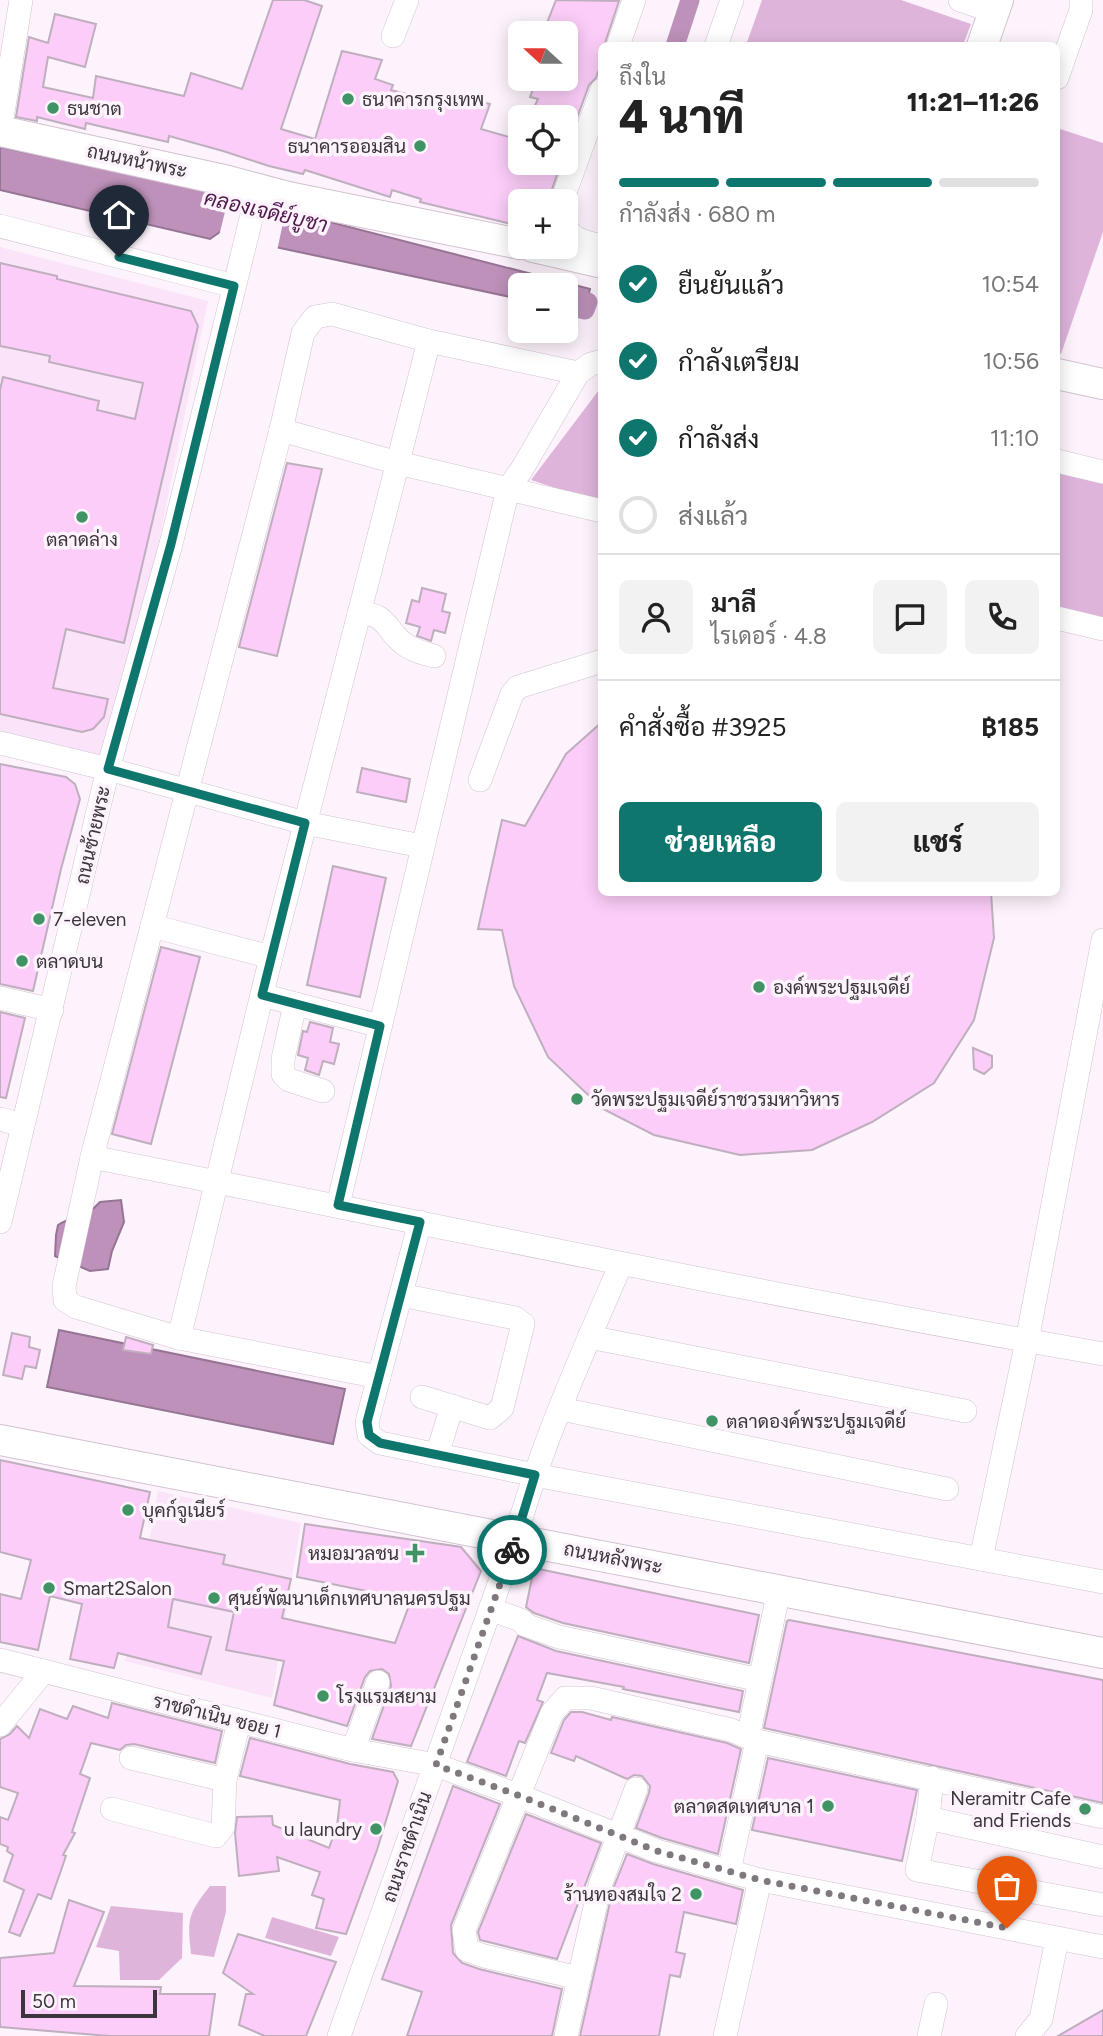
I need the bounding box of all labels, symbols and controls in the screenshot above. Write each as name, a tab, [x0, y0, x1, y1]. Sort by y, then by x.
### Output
north arrow	[508, 21, 578, 91]
map controls	[508, 21, 578, 343]
text: ถึงใน	[619, 63, 666, 91]
text: 11:21–11:26	[907, 86, 1039, 118]
place label: ธนาคารกรุงเทพ	[362, 88, 484, 112]
text: 4 นาที	[619, 89, 745, 145]
marker: ธนาคารกรุงเทพ	[340, 91, 356, 107]
place label: ธนชาต	[67, 97, 122, 120]
marker: ธนชาต	[45, 100, 61, 116]
button: locate	[508, 105, 578, 175]
place label: ธนาคารออมสิน	[287, 135, 406, 158]
marker: ธนาคารออมสิน	[412, 138, 428, 154]
street label: ถนนหน้าพระ	[85, 139, 189, 183]
water label: คลองเจดีย์บูชา	[201, 184, 330, 240]
pin	[89, 185, 149, 257]
button: +	[508, 189, 578, 259]
icon: home	[100, 196, 138, 234]
text: กำลังส่ง · 680 m	[619, 200, 775, 228]
icon: check	[619, 265, 657, 303]
text: ยืนยันแล้ว	[678, 269, 784, 301]
text: 10:54	[981, 270, 1039, 298]
button: −	[508, 273, 578, 343]
icon: check	[619, 342, 657, 380]
text: กำลังเตรียม	[678, 346, 800, 378]
text: 10:56	[983, 347, 1039, 375]
icon: check	[619, 419, 657, 457]
text: กำลังส่ง	[678, 423, 759, 455]
text: 11:10	[990, 424, 1039, 452]
text: ส่งแล้ว	[678, 500, 748, 532]
marker: ตลาดล่าง	[74, 509, 90, 525]
place label: ตลาดล่าง	[46, 528, 118, 551]
button: person	[619, 580, 693, 654]
button: chat	[873, 580, 947, 654]
button: phone	[965, 580, 1039, 654]
text: มาลี	[711, 587, 756, 619]
text: ไรเดอร์ · 4.8	[711, 622, 827, 650]
text: คำสั่งซื้อ #3925	[619, 711, 787, 743]
text: ฿185	[981, 711, 1039, 743]
street label: ถนนซ้ายพระ	[71, 784, 115, 886]
button: ช่วยเหลือ	[619, 802, 822, 882]
button: แชร์	[836, 802, 1039, 882]
place label: 7-eleven	[53, 908, 126, 931]
marker: 7-eleven	[31, 911, 47, 927]
place label: ตลาดบน	[36, 950, 103, 973]
marker: ตลาดบน	[14, 953, 30, 969]
place label: องค์พระปฐมเจดีย์	[773, 975, 910, 1000]
marker: องค์พระปฐมเจดีย์	[751, 979, 767, 995]
place label: วัดพระปฐมเจดีย์ราชวรมหาวิหาร	[591, 1087, 840, 1112]
marker: วัดพระปฐมเจดีย์ราชวรมหาวิหาร	[569, 1091, 585, 1107]
place label: ตลาดองค์พระปฐมเจดีย์	[726, 1409, 906, 1434]
marker: ตลาดองค์พระปฐมเจดีย์	[704, 1413, 720, 1429]
place label: บุคก์จูเนียร์	[142, 1498, 225, 1524]
marker: บุคก์จูเนียร์	[120, 1502, 136, 1518]
courier	[477, 1515, 547, 1585]
icon: bike	[493, 1531, 531, 1569]
street label: ถนนหลังพระ	[562, 1537, 664, 1579]
place label: หมอมวลชน	[308, 1542, 399, 1565]
marker: หมอมวลชน	[405, 1543, 425, 1563]
place label: Smart2Salon	[63, 1577, 172, 1600]
marker: Smart2Salon	[41, 1580, 57, 1596]
place label: ศุนย์พัฒนาเด็กเทศบาลนครปฐม	[228, 1585, 471, 1611]
marker: ศุนย์พัฒนาเด็กเทศบาลนครปฐม	[206, 1590, 222, 1606]
place label: โรงแรมสยาม	[336, 1684, 437, 1708]
marker: โรงแรมสยาม	[315, 1688, 331, 1704]
street label: ราชดำเนิน ซอย 1	[150, 1689, 284, 1743]
place label: Neramitr Cafe and Friends	[950, 1787, 1071, 1832]
street label: ถนนราชดำเนิน	[377, 1789, 437, 1905]
place label: ตลาดสดเทศบาล 1	[674, 1795, 814, 1818]
marker: ตลาดสดเทศบาล 1	[820, 1798, 836, 1814]
marker: Neramitr Cafe and Friends	[1077, 1801, 1093, 1817]
place label: u laundry	[284, 1818, 362, 1841]
marker: u laundry	[368, 1821, 384, 1837]
pin	[977, 1856, 1037, 1928]
icon: bag	[988, 1867, 1026, 1905]
place label: ร้านทองสมใจ 2	[563, 1882, 682, 1906]
marker: ร้านทองสมใจ 2	[688, 1886, 704, 1902]
scale bar	[21, 1987, 158, 2019]
text: 50 m	[32, 1990, 76, 2013]

